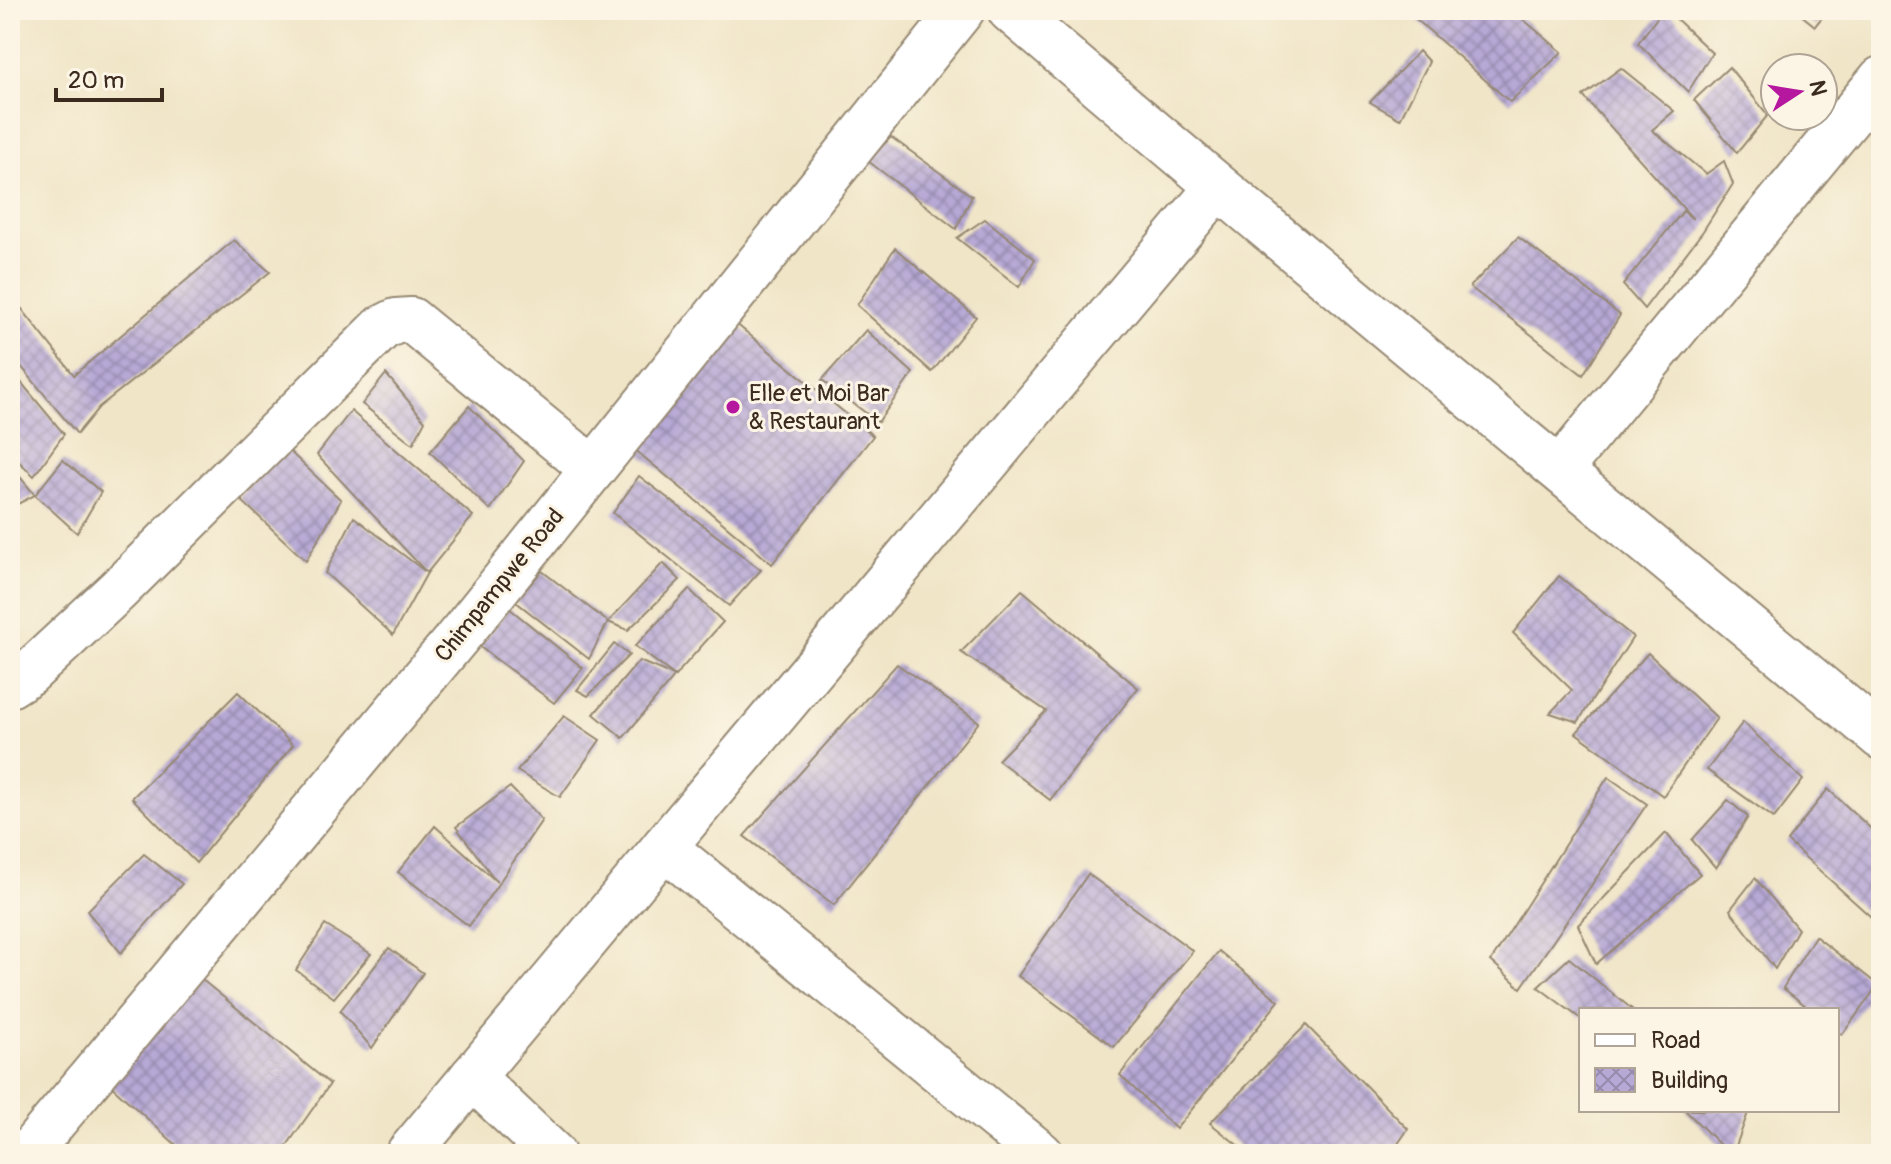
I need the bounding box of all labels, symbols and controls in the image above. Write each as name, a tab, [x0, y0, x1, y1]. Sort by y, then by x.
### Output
scale bar	[56, 52, 162, 102]
north arrow	[1759, 52, 1839, 132]
text: 20 m	[68, 66, 124, 95]
text: N	[1802, 78, 1833, 98]
place label: Elle et Moi Bar & Restaurant	[749, 379, 890, 436]
marker: Elle et Moi Bar & Restaurant	[724, 398, 742, 416]
street label: Chimpampwe Road	[429, 503, 570, 668]
legend	[1579, 1008, 1839, 1112]
text: Road	[1651, 1026, 1701, 1055]
text: Building	[1651, 1066, 1728, 1095]

